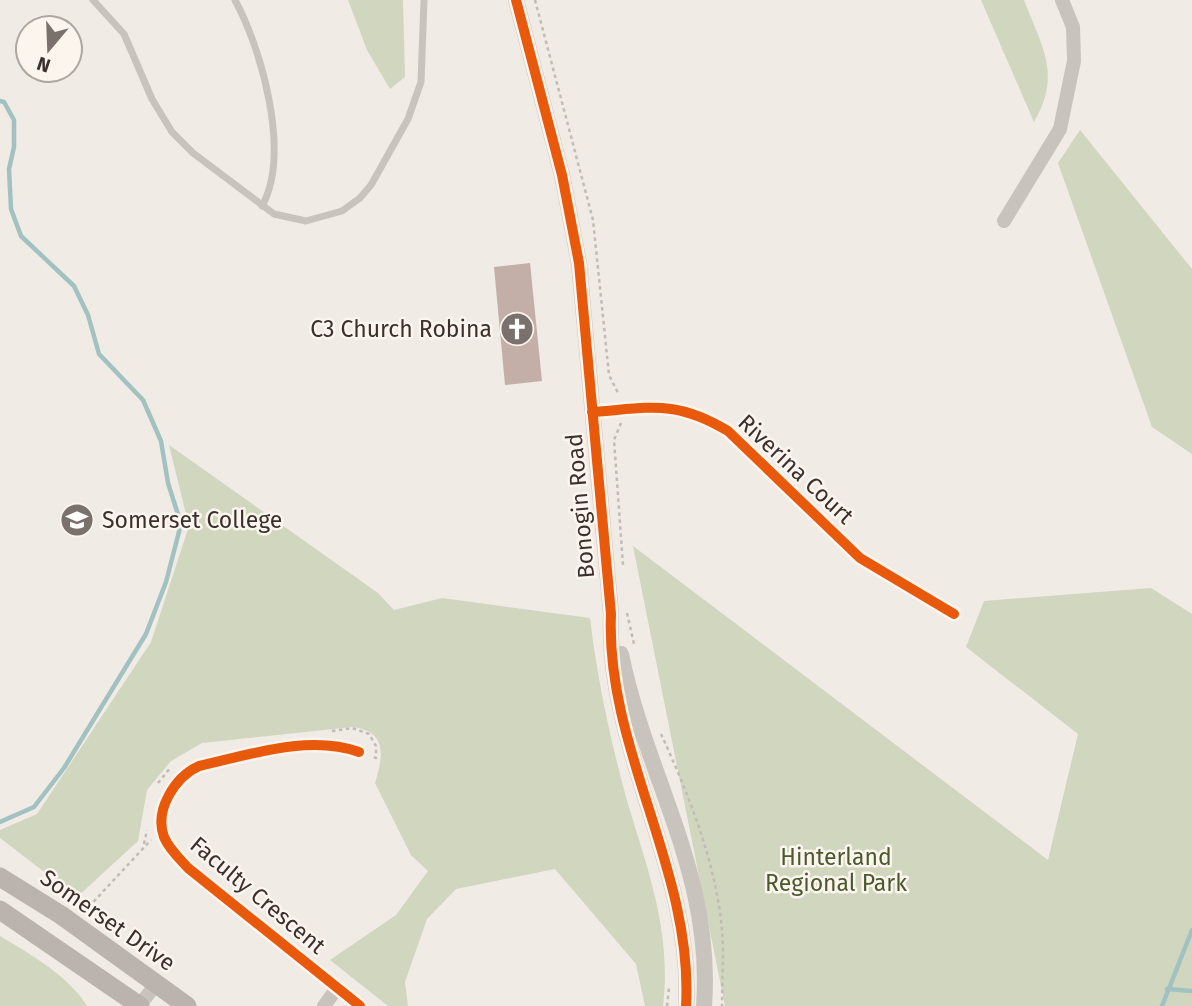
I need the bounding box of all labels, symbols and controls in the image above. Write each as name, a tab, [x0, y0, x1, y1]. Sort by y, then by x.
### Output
north arrow	[14, 14, 84, 84]
text: N	[34, 52, 53, 78]
church icon: C3 Church Robina	[498, 310, 536, 348]
place label: C3 Church Robina	[310, 315, 492, 343]
street label: Riverina Court	[732, 408, 860, 530]
street label: Bonogin Road	[560, 432, 600, 580]
school or university icon: Somerset College	[58, 501, 96, 539]
place label: Somerset College	[102, 506, 282, 534]
street label: Faculty Crescent	[185, 830, 332, 960]
park label: Hinterland Regional Park	[765, 843, 907, 897]
street label: Somerset Drive	[35, 863, 181, 977]

